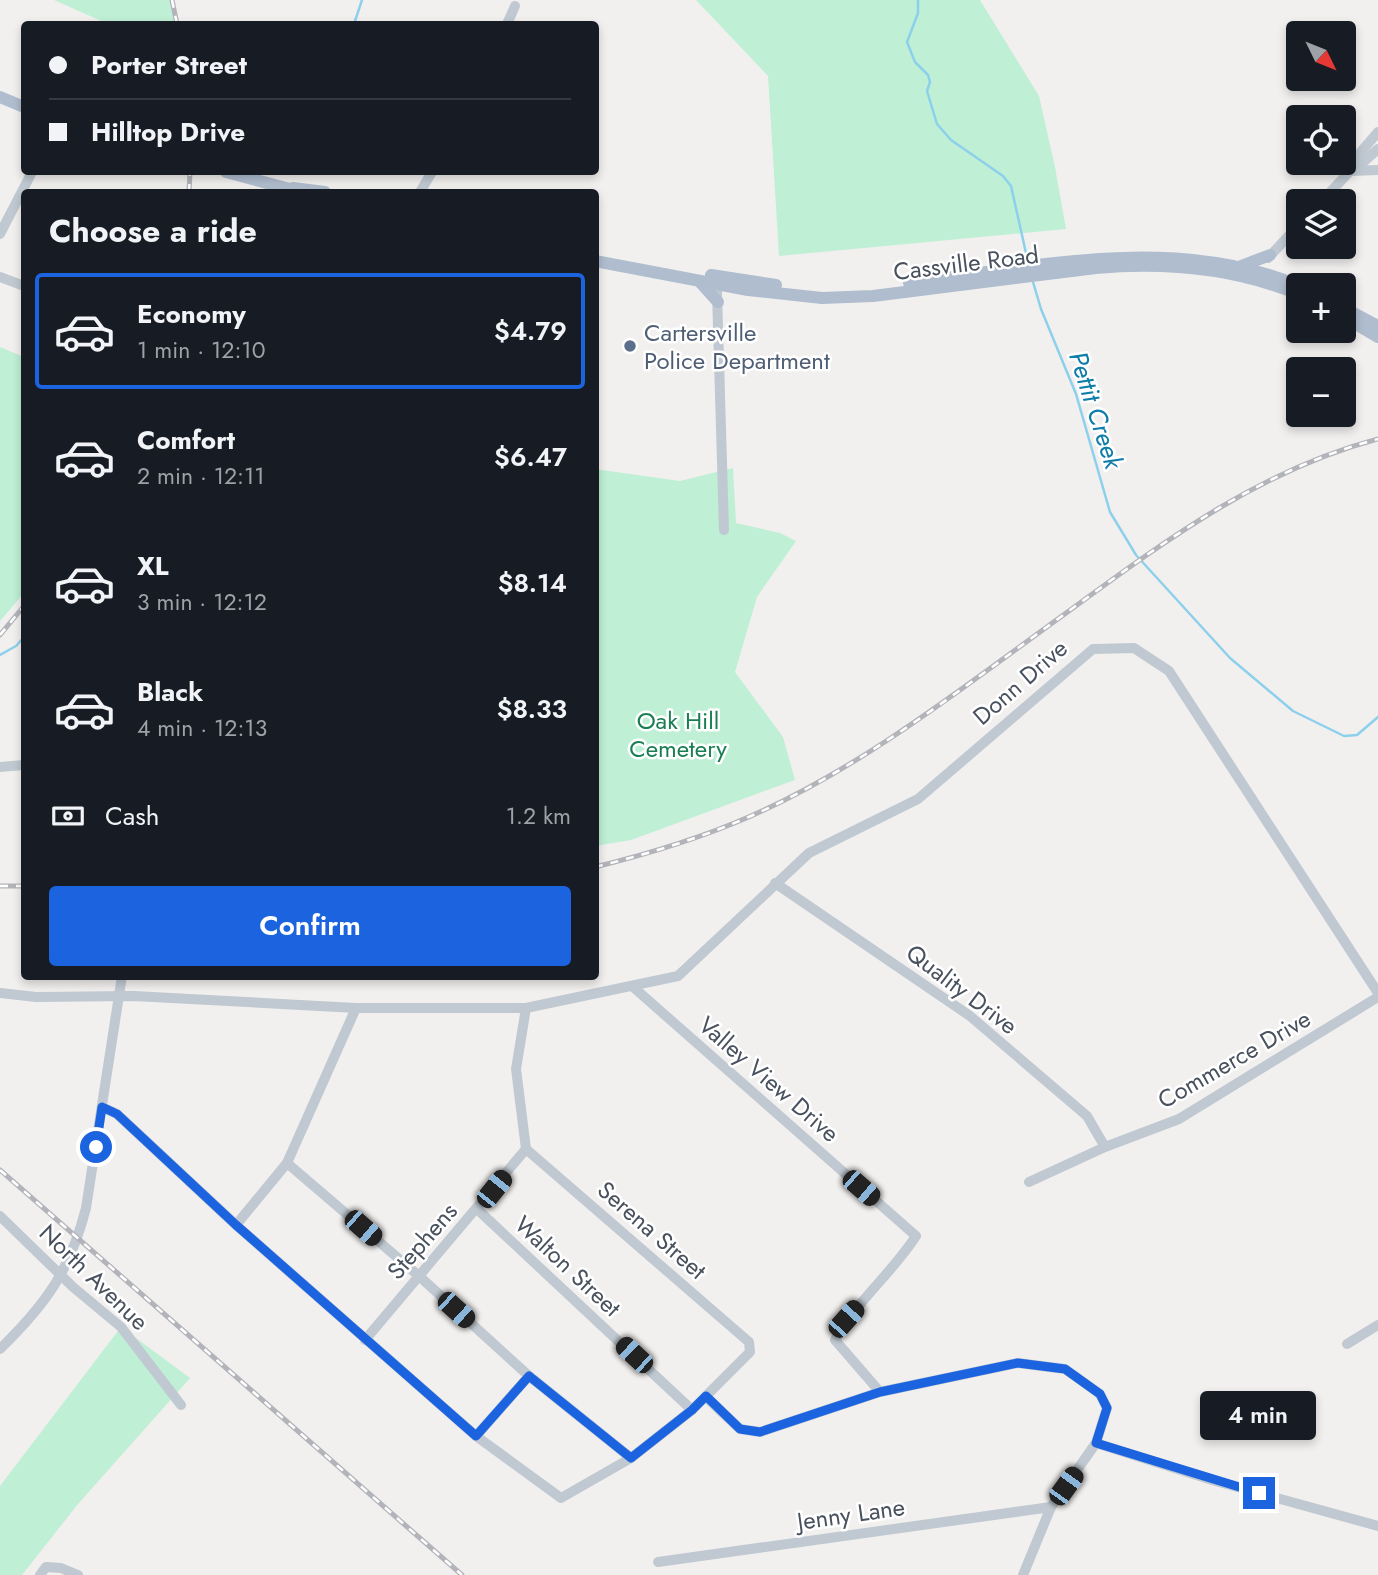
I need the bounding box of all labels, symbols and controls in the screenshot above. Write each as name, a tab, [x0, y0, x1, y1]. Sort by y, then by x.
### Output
north arrow	[1286, 21, 1356, 91]
map controls	[1286, 21, 1356, 427]
text: Porter Street	[91, 46, 247, 84]
button: locate	[1286, 105, 1356, 175]
text: Hilltop Drive	[91, 113, 245, 151]
button: layers	[1286, 189, 1356, 259]
text: Choose a ride	[49, 208, 257, 254]
street label: Cassville Road	[891, 237, 1041, 289]
button: +	[1286, 273, 1356, 343]
text: Economy	[137, 295, 246, 333]
icon: car	[53, 300, 116, 363]
text: $4.79	[494, 312, 567, 350]
place label: Cartersville Police Department	[644, 315, 830, 378]
text: 1 min · 12:10	[137, 333, 265, 367]
marker: Cartersville Police Department	[622, 338, 638, 354]
water label: Pettit Creek	[1059, 346, 1133, 475]
button: −	[1286, 357, 1356, 427]
text: Comfort	[137, 421, 235, 459]
icon: car	[53, 426, 116, 489]
text: $6.47	[494, 438, 567, 476]
text: 2 min · 12:11	[137, 459, 265, 493]
text: XL	[137, 547, 169, 585]
icon: car	[53, 552, 116, 615]
text: $8.14	[498, 564, 567, 602]
text: 3 min · 12:12	[137, 585, 267, 619]
street label: Donn Drive	[965, 631, 1075, 733]
text: Black	[137, 673, 203, 711]
icon: car	[53, 678, 116, 741]
text: $8.33	[497, 690, 567, 728]
park label: Oak Hill Cemetery	[629, 703, 727, 766]
text: 4 min · 12:13	[137, 711, 267, 745]
icon: cash	[49, 797, 87, 835]
text: Cash	[105, 797, 159, 835]
text: 1.2 km	[506, 799, 571, 833]
button: Confirm	[49, 886, 571, 966]
street label: Quality Drive	[899, 935, 1025, 1043]
street label: Commerce Drive	[1151, 1001, 1317, 1117]
street label: Valley View Drive	[691, 1008, 847, 1150]
route start	[80, 1131, 112, 1163]
car	[473, 1166, 516, 1212]
car	[839, 1166, 884, 1210]
street label: Serena Street	[590, 1173, 714, 1287]
street label: Stephens	[379, 1195, 465, 1287]
car	[341, 1206, 386, 1250]
street label: Walton Street	[507, 1207, 629, 1325]
street label: North Avenue	[31, 1216, 157, 1338]
car	[434, 1288, 479, 1332]
car	[825, 1296, 868, 1342]
car	[612, 1333, 657, 1377]
callout: 4 min	[1201, 1392, 1317, 1440]
text: 4 min	[1228, 1398, 1288, 1432]
car	[1046, 1463, 1087, 1509]
route end	[1243, 1477, 1275, 1509]
street label: Jenny Lane	[792, 1489, 907, 1539]

